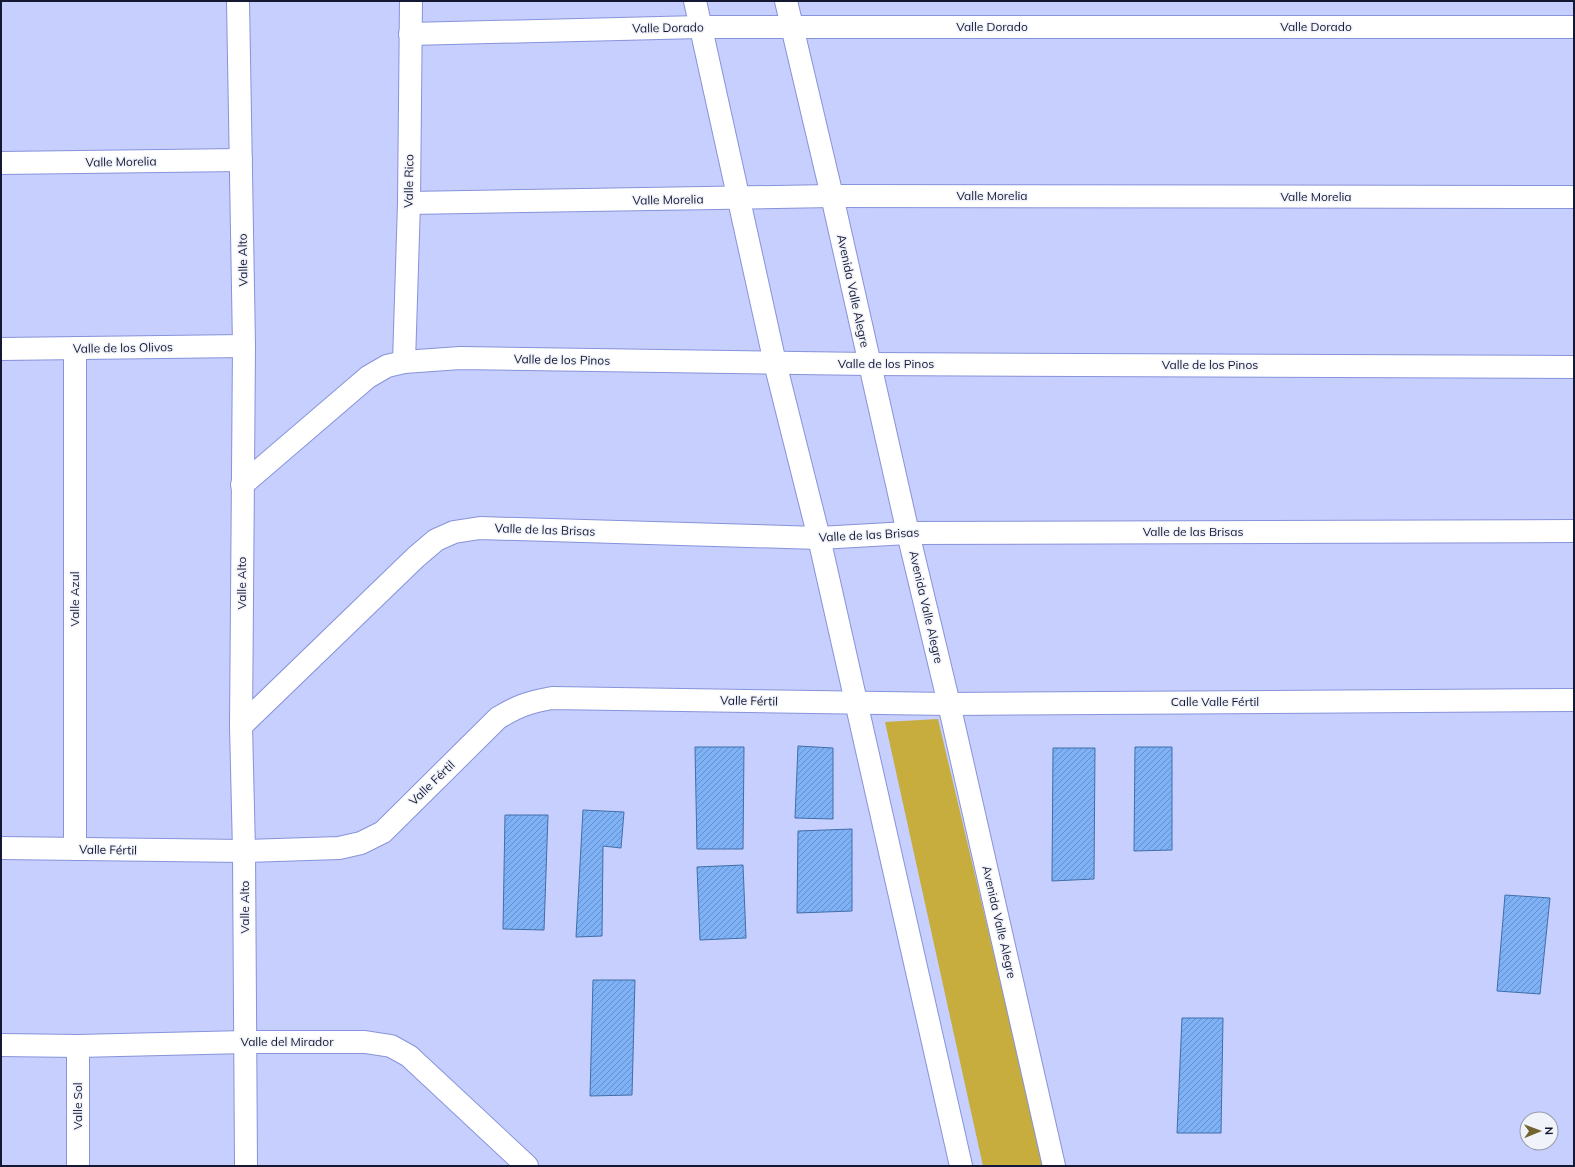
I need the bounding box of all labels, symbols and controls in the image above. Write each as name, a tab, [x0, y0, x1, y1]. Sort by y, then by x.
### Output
street label: Valle Dorado	[632, 19, 704, 36]
street label: Valle Dorado	[956, 19, 1028, 34]
street label: Valle Dorado	[1280, 19, 1352, 34]
street label: Valle Morelia	[85, 153, 157, 170]
street label: Valle Rico	[401, 154, 416, 208]
street label: Valle Morelia	[956, 188, 1028, 203]
street label: Valle Morelia	[1280, 189, 1352, 204]
street label: Valle Morelia	[632, 191, 704, 208]
street label: Valle Alto	[235, 233, 250, 287]
street label: Avenida Valle Alegre	[834, 233, 873, 349]
street label: Valle de los Olivos	[73, 339, 173, 356]
street label: Valle de los Pinos	[514, 351, 610, 368]
street label: Valle de los Pinos	[838, 356, 934, 371]
street label: Valle de los Pinos	[1162, 357, 1258, 372]
street label: Valle de las Brisas	[494, 520, 596, 539]
street label: Valle de las Brisas	[818, 524, 920, 545]
street label: Valle de las Brisas	[1143, 524, 1243, 539]
street label: Avenida Valle Alegre	[906, 549, 947, 665]
street label: Valle Alto	[234, 556, 249, 609]
street label: Valle Azul	[67, 571, 82, 627]
street label: Valle Fértil	[720, 692, 778, 709]
street label: Calle Valle Fértil	[1171, 694, 1259, 709]
street label: Valle Fértil	[406, 757, 458, 808]
street label: Valle Fértil	[79, 841, 137, 858]
street label: Avenida Valle Alegre	[979, 864, 1020, 980]
street label: Valle Alto	[237, 880, 252, 933]
street label: Valle del Mirador	[240, 1034, 334, 1049]
street label: Valle Sol	[70, 1082, 85, 1130]
north arrow	[1519, 1111, 1559, 1151]
text: N	[1542, 1127, 1556, 1135]

